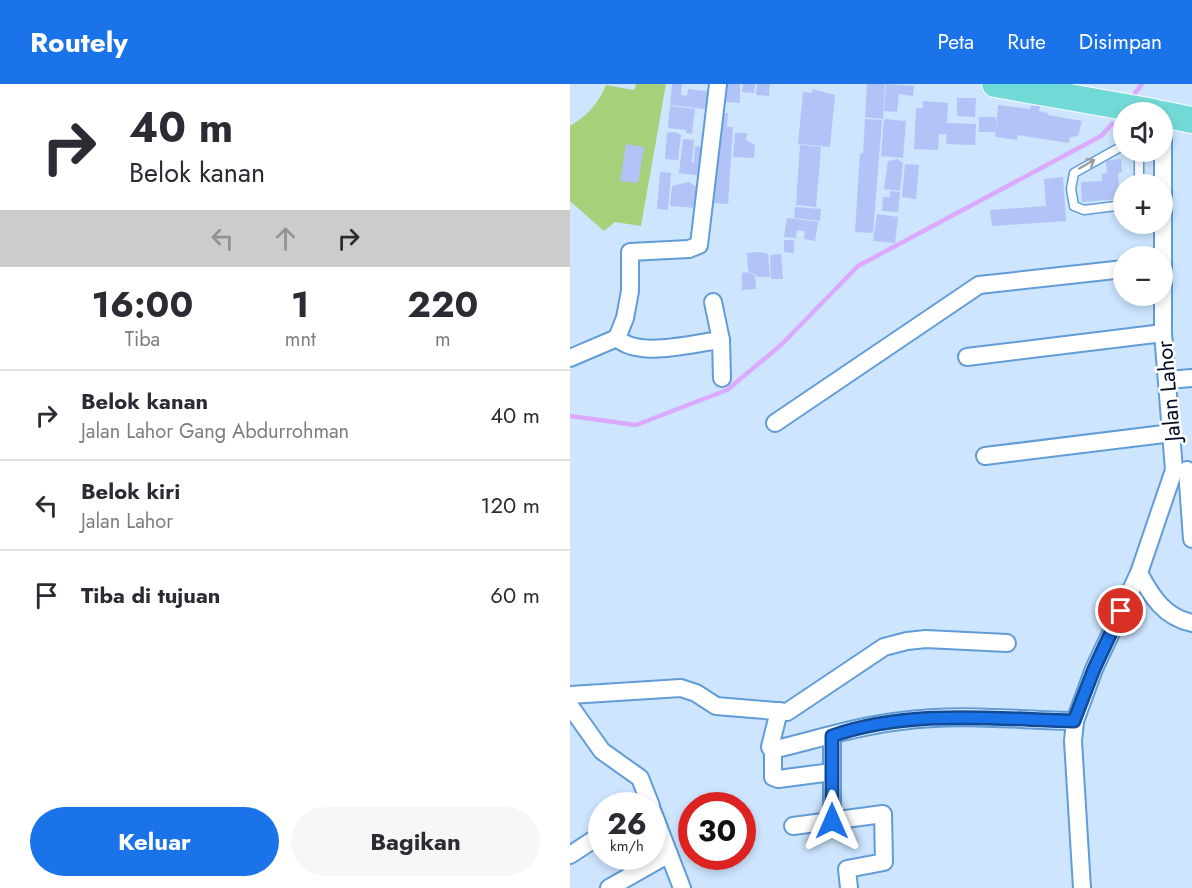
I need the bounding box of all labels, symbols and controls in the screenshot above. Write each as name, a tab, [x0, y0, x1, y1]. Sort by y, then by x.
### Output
text: Routely	[30, 22, 128, 63]
text: Peta	[937, 27, 974, 57]
text: Rute	[1007, 27, 1046, 57]
text: Disimpan	[1079, 27, 1162, 57]
text: 40 m	[129, 97, 233, 158]
map controls	[1113, 102, 1173, 306]
button: sound	[1113, 102, 1173, 162]
icon: right	[30, 108, 108, 186]
text: Belok kanan	[129, 153, 265, 192]
one-way arrow	[1078, 158, 1095, 170]
button: +	[1113, 174, 1173, 234]
icon: left	[206, 222, 239, 255]
icon: ahead	[269, 222, 302, 255]
icon: right	[332, 222, 365, 255]
button: −	[1113, 246, 1173, 306]
text: 16:00	[92, 278, 193, 330]
text: 1	[291, 278, 309, 330]
text: 220	[407, 278, 478, 330]
text: Tiba	[125, 325, 160, 354]
text: mnt	[285, 325, 316, 354]
text: m	[435, 325, 451, 354]
street label: Jalan Lahor	[1148, 339, 1189, 446]
text: Belok kanan	[81, 385, 208, 417]
icon: right	[30, 399, 63, 432]
text: 40 m	[490, 399, 540, 431]
text: Jalan Lahor Gang Abdurrohman	[81, 417, 349, 446]
text: Belok kiri	[81, 475, 180, 507]
icon: left	[30, 489, 63, 522]
text: 120 m	[481, 489, 540, 521]
text: Jalan Lahor	[81, 507, 173, 536]
icon: arrive	[30, 579, 63, 612]
text: Tiba di tujuan	[81, 579, 220, 611]
text: 60 m	[490, 579, 540, 611]
pin	[1095, 585, 1146, 636]
icon: arrive	[1104, 594, 1137, 627]
position arrow	[800, 789, 864, 853]
speed limit sign: 30	[678, 792, 756, 870]
text: 26	[607, 802, 647, 845]
button: Keluar	[30, 807, 279, 876]
button: Bagikan	[291, 807, 540, 876]
text: km/h	[610, 835, 644, 857]

